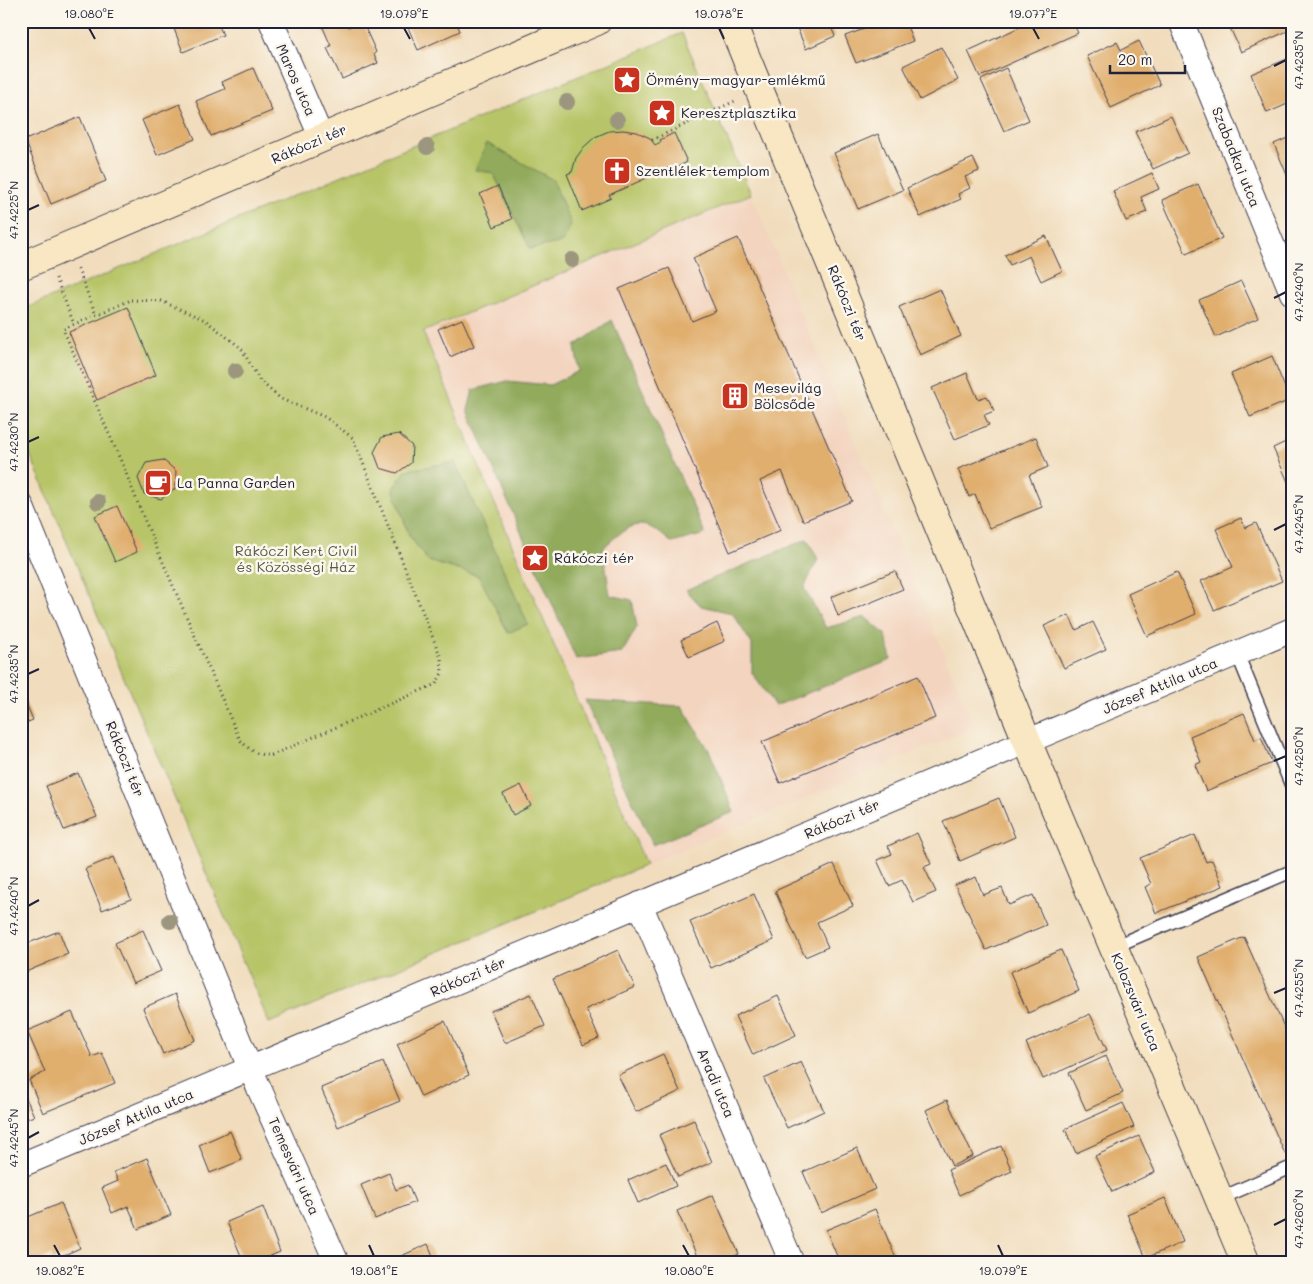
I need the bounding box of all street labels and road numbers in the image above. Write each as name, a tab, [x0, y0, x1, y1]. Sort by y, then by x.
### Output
street label: Maros utca	[272, 41, 321, 119]
street label: Szabadkai utca	[1208, 104, 1265, 210]
street label: Rákóczi tér	[268, 119, 349, 168]
street label: Rákóczi tér	[824, 262, 871, 343]
street label: József Attila utca	[1100, 653, 1220, 718]
street label: Rákóczi tér	[102, 718, 149, 799]
street label: Rákóczi tér	[801, 794, 882, 843]
street label: Kolozsvári utca	[1107, 950, 1166, 1054]
street label: Rákóczi tér	[427, 952, 508, 1001]
street label: Aradi utca	[693, 1045, 740, 1121]
street label: József Attila utca	[76, 1084, 196, 1149]
street label: Temesvári utca	[264, 1114, 325, 1218]

